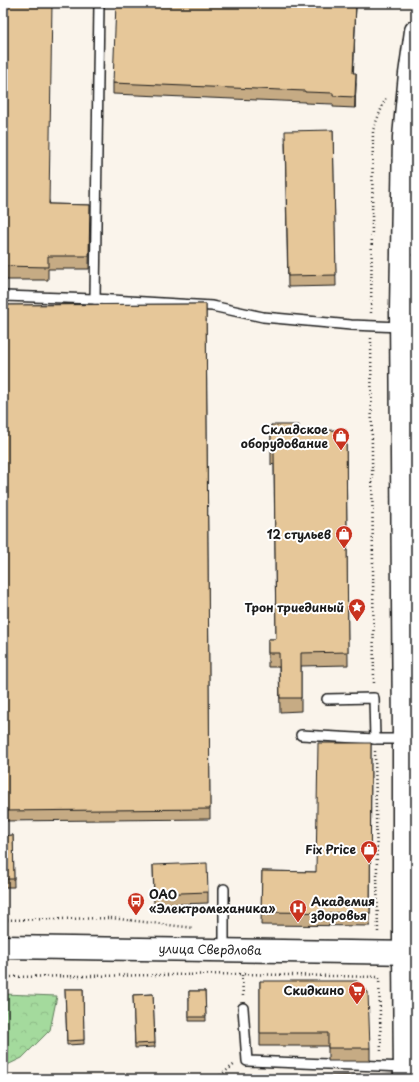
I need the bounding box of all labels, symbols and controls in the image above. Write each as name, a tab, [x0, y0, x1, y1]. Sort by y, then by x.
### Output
place label: Складское оборудование	[241, 420, 328, 452]
shop icon: Складское оборудование	[331, 426, 351, 451]
shop icon: 12 стульев	[334, 524, 354, 549]
place label: 12 стульев	[267, 525, 331, 543]
place icon: Трон триединый	[347, 597, 367, 622]
place label: Трон триединый	[244, 598, 344, 616]
shop icon: Fix Price	[359, 839, 379, 864]
place label: Fix Price	[305, 840, 356, 858]
place label: ОАО «Электромеханика»	[149, 885, 276, 917]
bus stop icon: ОАО «Электромеханика»	[126, 891, 146, 916]
place label: Академия здоровья	[310, 892, 375, 924]
hospital icon: Академия здоровья	[288, 898, 308, 923]
street label: улица Свердлова	[158, 939, 262, 959]
supermarket icon: Скидкино	[347, 980, 367, 1005]
place label: Скидкино	[283, 981, 344, 999]

